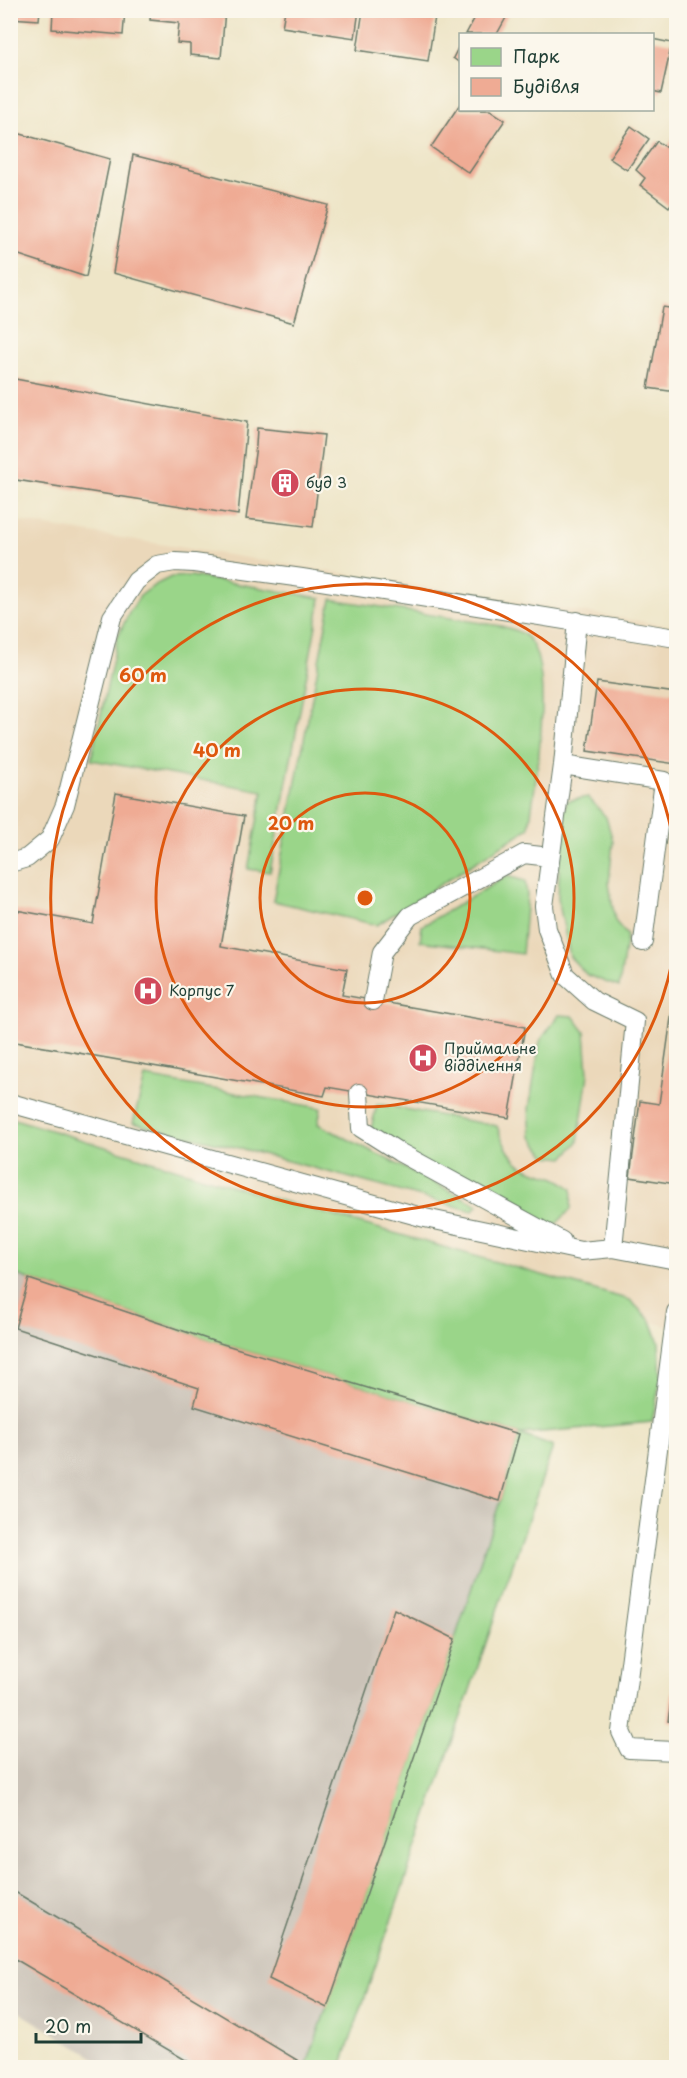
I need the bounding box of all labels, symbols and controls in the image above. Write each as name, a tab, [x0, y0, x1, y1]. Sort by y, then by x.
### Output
legend	[459, 33, 654, 111]
text: Парк	[513, 42, 560, 69]
text: Будівля	[513, 72, 580, 99]
building icon: буд 3	[269, 467, 301, 499]
place label: буд 3	[306, 470, 347, 493]
text: 60 m	[119, 661, 167, 688]
text: 40 m	[193, 736, 241, 763]
text: 20 m	[268, 809, 314, 836]
centre of rings	[355, 888, 375, 908]
hospital icon: Корпус 7	[132, 975, 164, 1007]
place label: Корпус 7	[169, 978, 235, 1001]
place label: Приймальне відділення	[444, 1036, 536, 1076]
hospital icon: Приймальне відділення	[407, 1042, 439, 1074]
scale bar	[36, 2006, 141, 2044]
text: 20 m	[45, 2012, 91, 2039]

